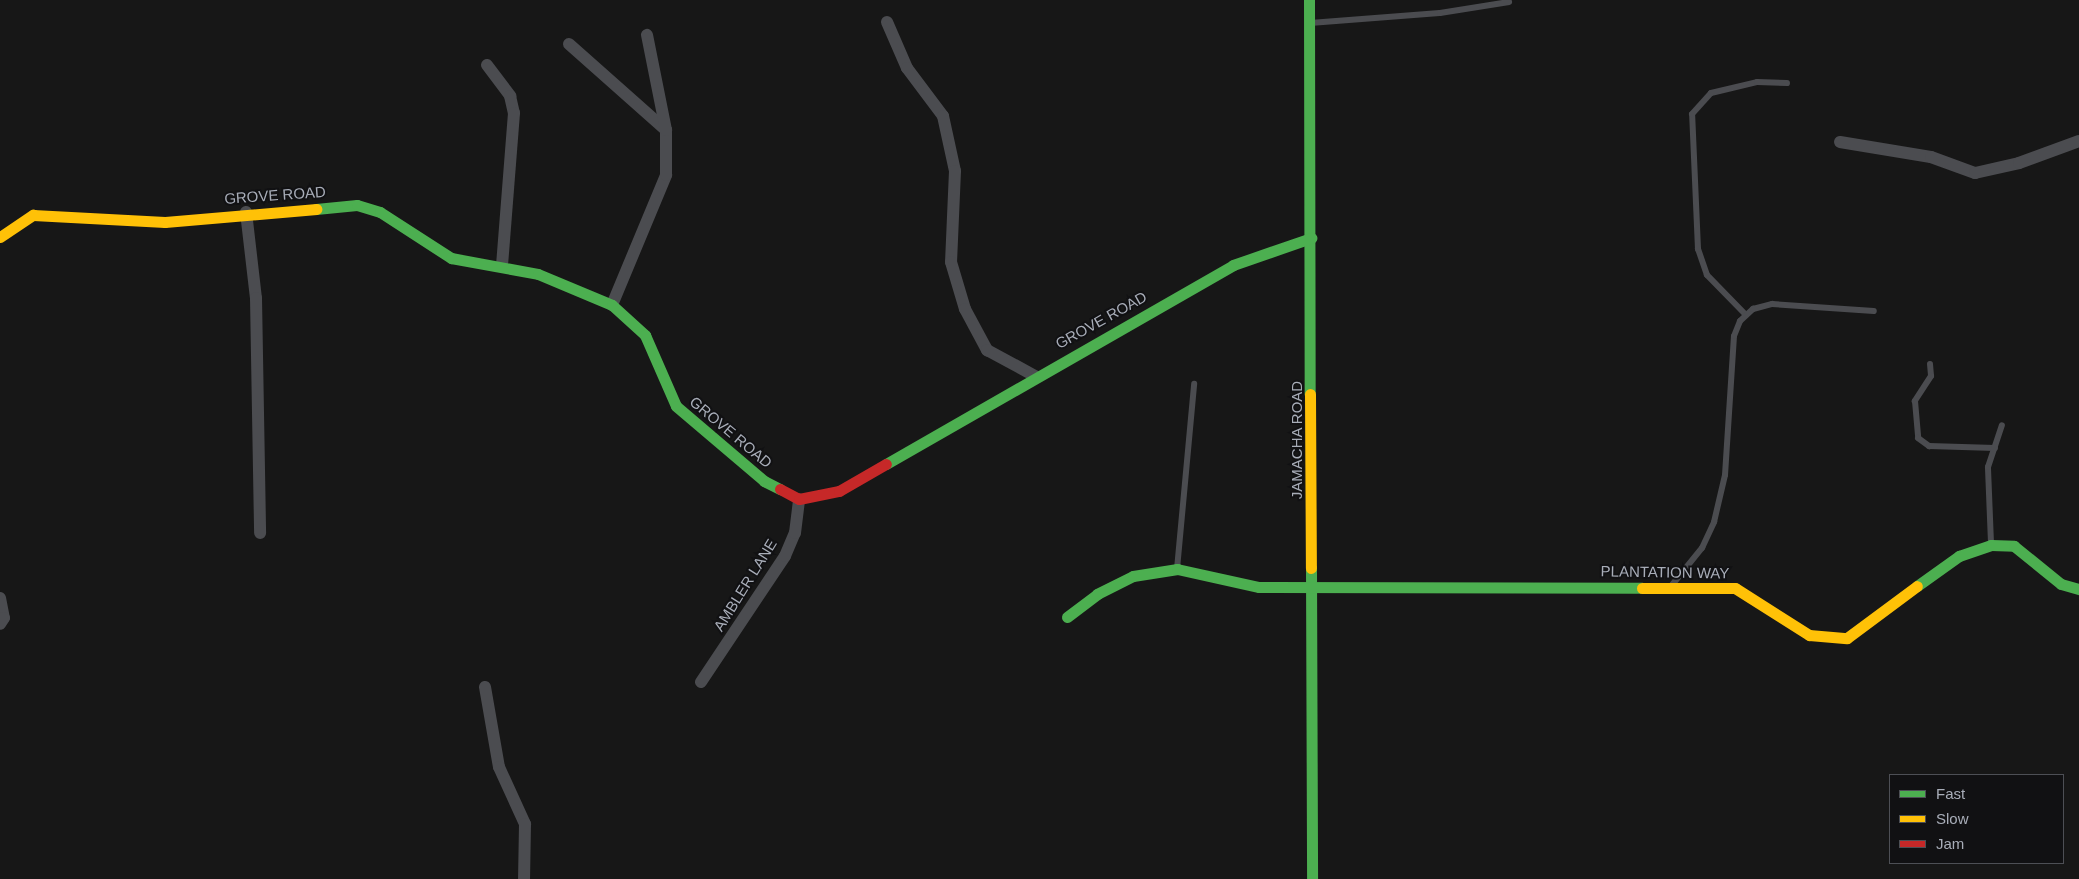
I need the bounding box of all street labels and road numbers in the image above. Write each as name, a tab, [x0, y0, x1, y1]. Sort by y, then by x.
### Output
street label: GROVE ROAD	[224, 182, 326, 208]
street label: GROVE ROAD	[1052, 287, 1150, 353]
street label: JAMACHA ROAD	[1288, 380, 1306, 500]
street label: GROVE ROAD	[686, 392, 776, 472]
street label: AMBLER LANE	[710, 536, 780, 634]
street label: PLANTATION WAY	[1601, 562, 1729, 582]

